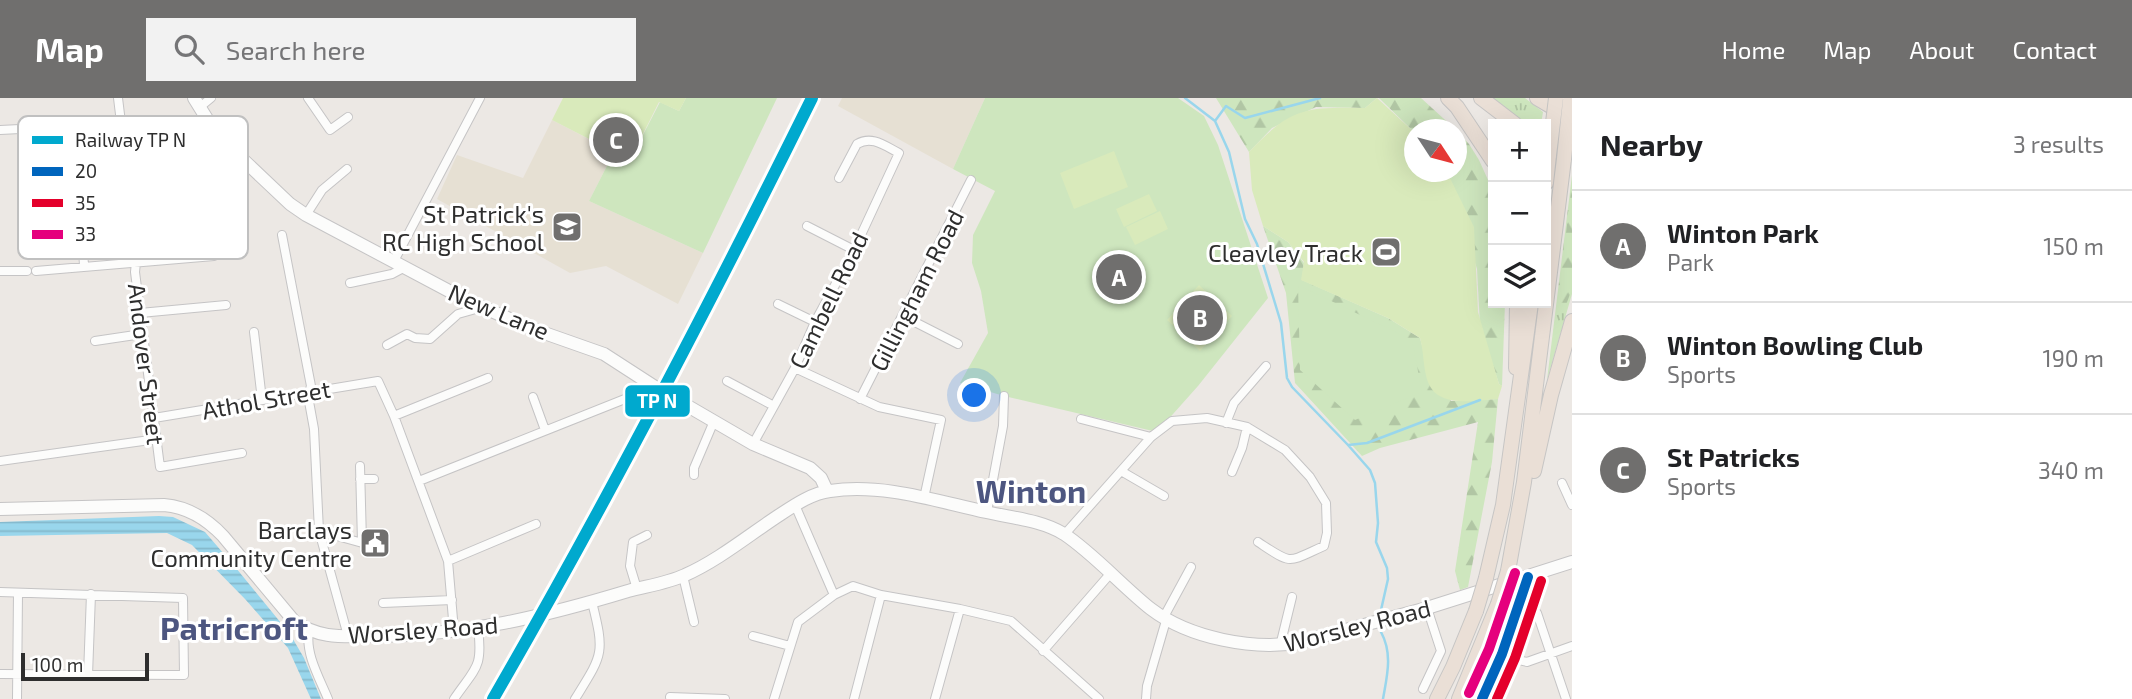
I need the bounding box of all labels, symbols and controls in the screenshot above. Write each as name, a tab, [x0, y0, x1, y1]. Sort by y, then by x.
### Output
search box	[146, 18, 636, 81]
text: Map	[35, 29, 104, 69]
icon: search	[170, 30, 208, 68]
text: Search here	[226, 34, 365, 65]
text: Home	[1722, 35, 1785, 64]
text: Map	[1823, 35, 1871, 64]
text: About	[1909, 35, 1975, 64]
text: Contact	[2013, 35, 2097, 64]
pin: C	[593, 114, 639, 166]
legend	[18, 116, 248, 259]
north arrow	[1404, 119, 1467, 182]
map controls	[1488, 119, 1551, 308]
button: +	[1488, 119, 1551, 182]
text: Nearby	[1600, 126, 1703, 162]
text: Railway TP N	[75, 128, 186, 151]
text: 3 results	[2013, 130, 2104, 158]
text: 20	[75, 159, 97, 182]
button: −	[1488, 182, 1551, 245]
text: 35	[75, 191, 96, 214]
place label: St Patrick's RC High School	[382, 199, 544, 256]
street label: Gillingham Road	[863, 204, 969, 376]
school or university icon: St Patrick's RC High School	[550, 210, 584, 244]
text: Winton Park	[1667, 217, 1819, 248]
text: 33	[75, 222, 96, 245]
street label: Cambell Road	[782, 227, 874, 373]
text: A	[1615, 232, 1631, 260]
text: 150 m	[2043, 232, 2104, 260]
sports icon: Cleavley Track	[1369, 235, 1403, 269]
place label: Cleavley Track	[1208, 238, 1363, 267]
button: layers	[1488, 245, 1551, 308]
text: Park	[1667, 248, 1714, 276]
pin: A	[1096, 251, 1142, 303]
street label: New Lane	[444, 277, 554, 345]
street label: Andover Street	[123, 281, 171, 447]
pin: B	[1177, 292, 1223, 344]
text: Winton Bowling Club	[1667, 329, 1923, 360]
text: B	[1616, 344, 1630, 372]
text: 190 m	[2043, 344, 2104, 372]
text: Sports	[1667, 360, 1736, 388]
street label: Athol Street	[199, 373, 333, 425]
your location	[957, 378, 991, 412]
line badge: TP N	[624, 384, 691, 418]
text: TP N	[637, 389, 677, 412]
text: St Patricks	[1667, 441, 1800, 472]
text: C	[1616, 456, 1630, 484]
text: 340 m	[2038, 456, 2104, 484]
district label: Winton	[976, 471, 1086, 509]
text: Sports	[1667, 472, 1736, 500]
place label: Barclays Community Centre	[151, 515, 352, 572]
public building icon: Barclays Community Centre	[358, 526, 392, 560]
street label: Worsley Road	[1280, 593, 1434, 657]
district label: Patricroft	[160, 608, 308, 646]
street label: Worsley Road	[347, 609, 499, 649]
scale bar	[21, 650, 149, 682]
text: 100 m	[32, 653, 83, 676]

